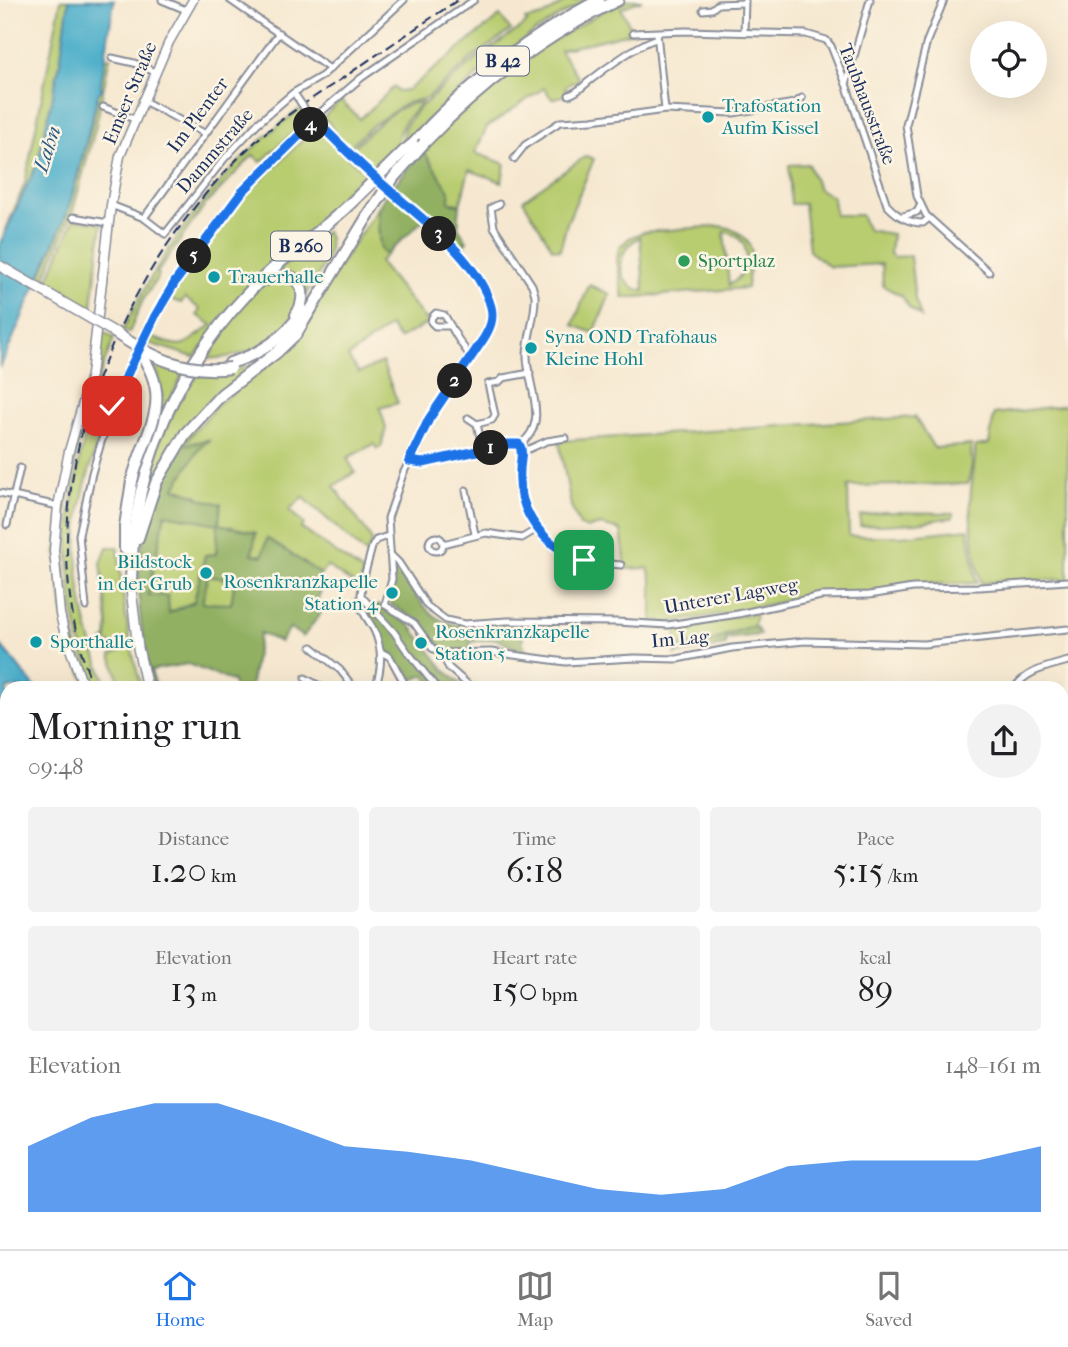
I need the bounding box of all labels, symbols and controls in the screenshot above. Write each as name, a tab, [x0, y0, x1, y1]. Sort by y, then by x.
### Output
map controls	[970, 21, 1047, 98]
button: locate	[970, 21, 1047, 98]
street label: Emser Straße	[99, 38, 161, 148]
street label: Taubhausstraße	[834, 40, 900, 168]
road number: B 42	[477, 46, 529, 76]
street label: Im Plenter	[163, 72, 234, 157]
place label: Trafostation Aufm Kissel	[721, 95, 821, 139]
street label: Dammstraße	[172, 104, 258, 198]
pin: 4	[294, 108, 328, 142]
marker: Trafostation Aufm Kissel	[700, 109, 716, 125]
text: 4	[305, 113, 316, 135]
water label: Lahn	[28, 123, 66, 177]
pin: 3	[422, 216, 457, 252]
text: 3	[435, 222, 442, 244]
road number: B 260	[271, 232, 331, 260]
pin: 5	[176, 238, 212, 274]
text: 5	[189, 244, 198, 266]
place label: Sportplaz	[698, 250, 775, 272]
marker: Sportplaz	[676, 253, 692, 269]
place label: Trauerhalle	[228, 266, 324, 288]
marker: Trauerhalle	[206, 269, 222, 285]
place label: Syna OND Trafohaus Kleine Hohl	[545, 326, 717, 370]
marker: Syna OND Trafohaus Kleine Hohl	[523, 340, 539, 356]
pin: 2	[438, 364, 472, 398]
text: 2	[450, 369, 459, 391]
pin	[82, 376, 142, 436]
icon: check	[93, 387, 131, 425]
pin: 1	[474, 430, 508, 466]
text: 1	[487, 436, 494, 458]
pin	[554, 530, 614, 590]
icon: arrive	[565, 541, 603, 579]
place label: Bildstock in der Grub	[97, 551, 192, 595]
marker: Bildstock in der Grub	[198, 565, 214, 581]
place label: Rosenkranzkapelle Station 4	[223, 571, 379, 615]
street label: Unterer Lagweg	[662, 573, 800, 619]
marker: Rosenkranzkapelle Station 4	[384, 585, 400, 601]
place label: Rosenkranzkapelle Station 5	[435, 621, 590, 665]
street label: Im Lag	[650, 625, 711, 652]
place label: Sporthalle	[50, 631, 134, 653]
marker: Sporthalle	[28, 634, 44, 650]
marker: Rosenkranzkapelle Station 5	[413, 635, 429, 651]
text: Morning run	[28, 704, 241, 749]
button: share	[967, 704, 1041, 778]
text: 09:48	[28, 753, 83, 780]
text: Distance	[158, 828, 229, 850]
text: Time	[513, 828, 556, 850]
text: Pace	[857, 828, 894, 850]
text: 1.20	[150, 850, 207, 891]
text: 6:18	[506, 850, 563, 891]
text: 5:15	[833, 850, 884, 891]
text: km	[207, 865, 237, 887]
text: /km	[884, 865, 918, 887]
text: Elevation	[155, 947, 232, 969]
text: Heart rate	[492, 947, 577, 969]
text: kcal	[860, 947, 891, 969]
text: 13	[170, 969, 197, 1010]
text: 150	[491, 969, 538, 1010]
text: 89	[858, 969, 893, 1010]
text: m	[197, 984, 217, 1006]
text: bpm	[538, 984, 578, 1006]
text: Elevation	[28, 1052, 121, 1079]
text: 148–161 m	[945, 1052, 1041, 1079]
tab: Home	[156, 1267, 205, 1331]
tab: Map	[516, 1267, 554, 1331]
tab: Saved	[865, 1267, 912, 1331]

